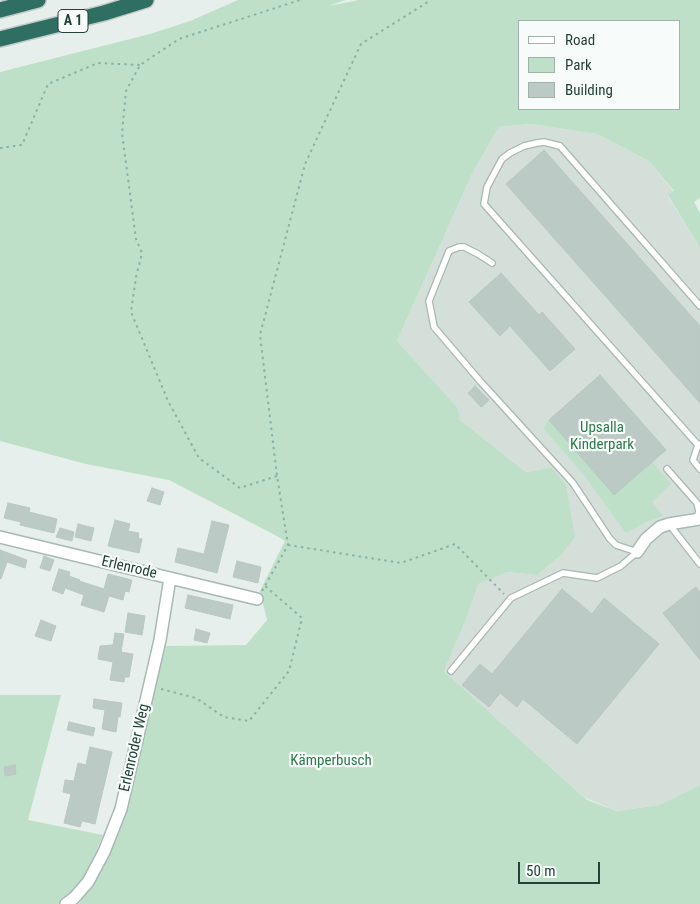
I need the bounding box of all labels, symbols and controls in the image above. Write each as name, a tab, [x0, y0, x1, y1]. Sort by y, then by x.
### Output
road number: A 1	[58, 10, 88, 32]
legend	[518, 20, 680, 110]
text: Road	[565, 31, 595, 49]
text: Park	[565, 56, 592, 74]
text: Building	[565, 81, 613, 99]
park label: Upsalla Kinderpark	[570, 419, 634, 454]
street label: Erlenrode	[100, 553, 158, 583]
street label: Erlenroder Weg	[116, 702, 154, 794]
park label: Kämperbusch	[290, 752, 372, 770]
scale bar	[520, 852, 602, 884]
text: 50 m	[526, 862, 556, 880]

